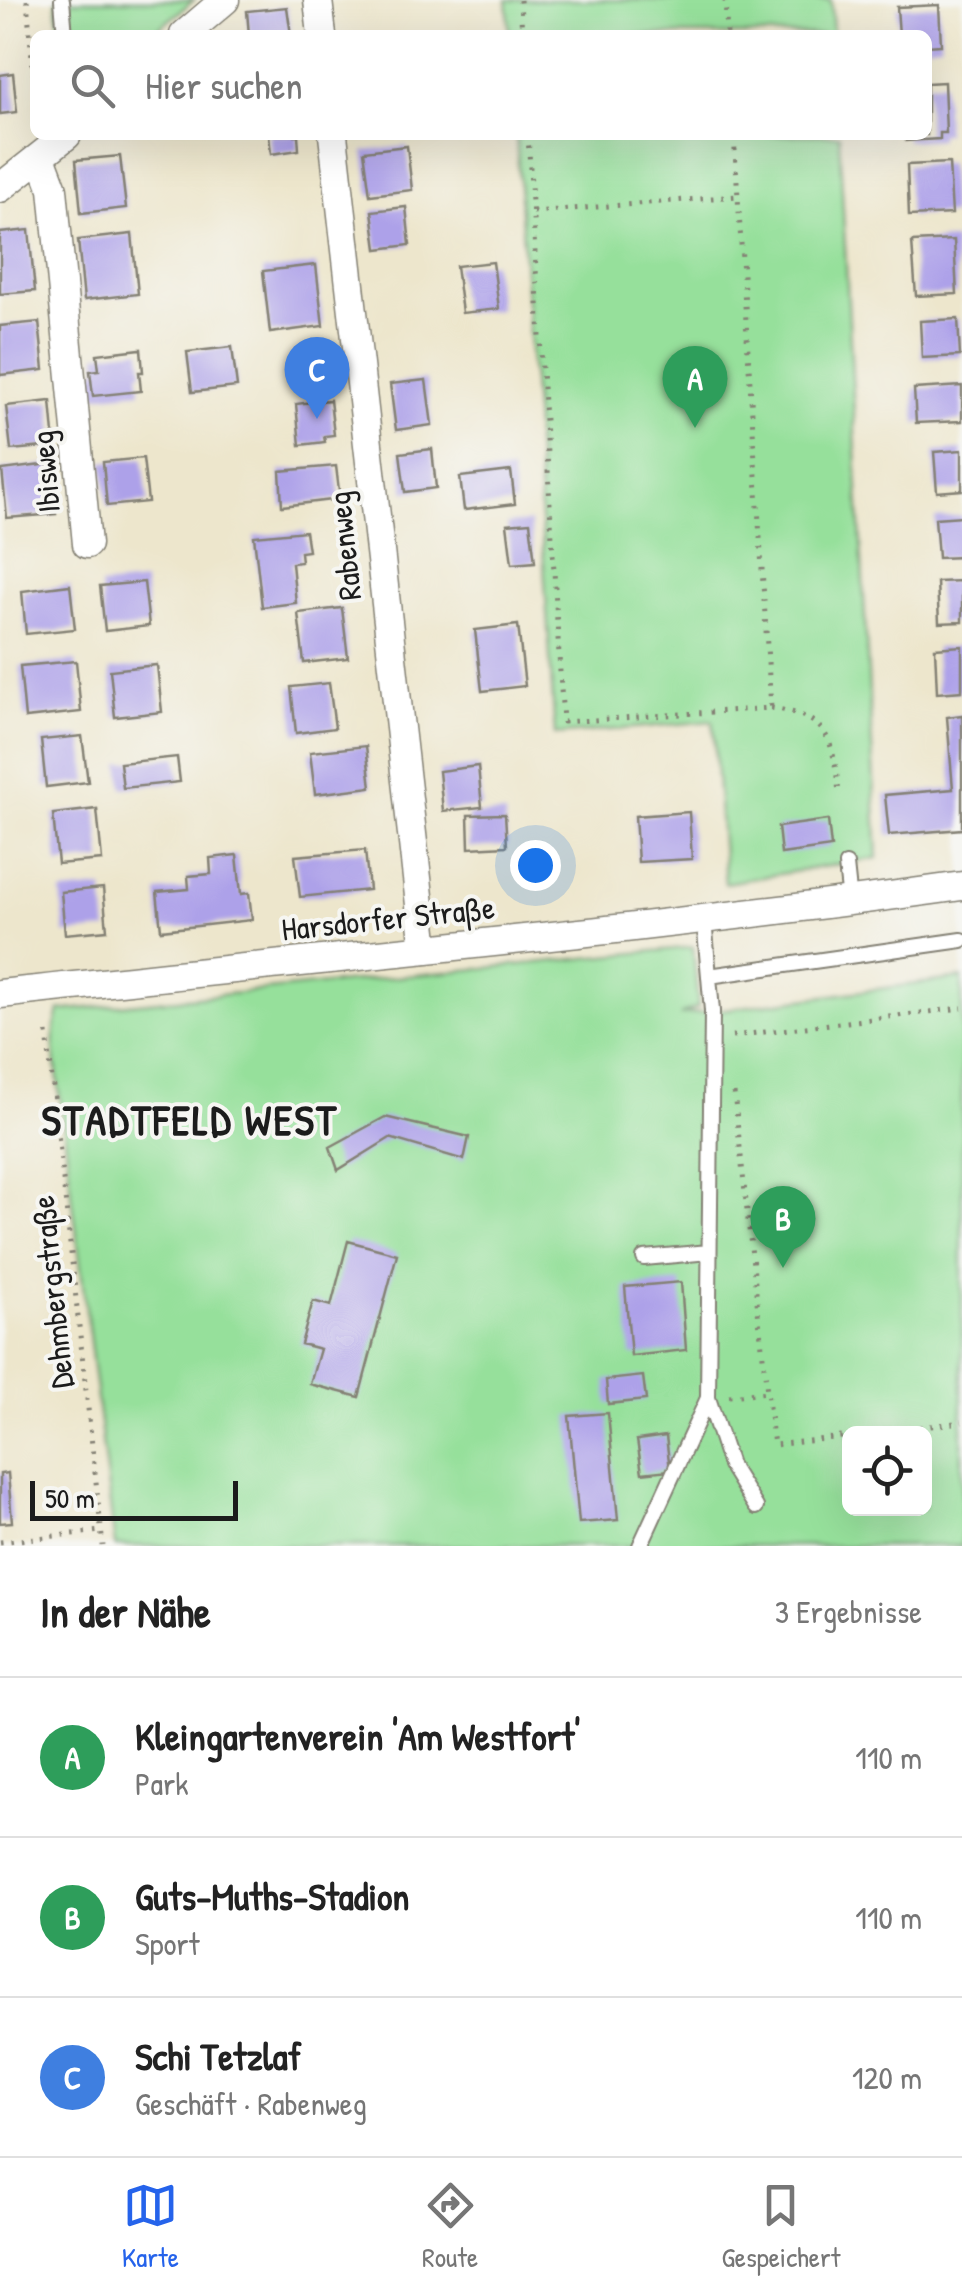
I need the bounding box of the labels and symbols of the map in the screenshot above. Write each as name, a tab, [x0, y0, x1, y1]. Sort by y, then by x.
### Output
pin: C	[284, 336, 350, 419]
pin: A	[662, 346, 728, 428]
street label: Ibisweg	[20, 429, 70, 515]
street label: Rabenweg	[317, 489, 371, 603]
your location	[510, 840, 561, 891]
street label: Harsdorfer Straße	[279, 885, 497, 951]
district label: STADTFELD WEST	[42, 1091, 338, 1148]
pin: B	[750, 1186, 816, 1268]
street label: Dehmbergstraße	[20, 1193, 83, 1390]
scale bar	[30, 1476, 238, 1520]

